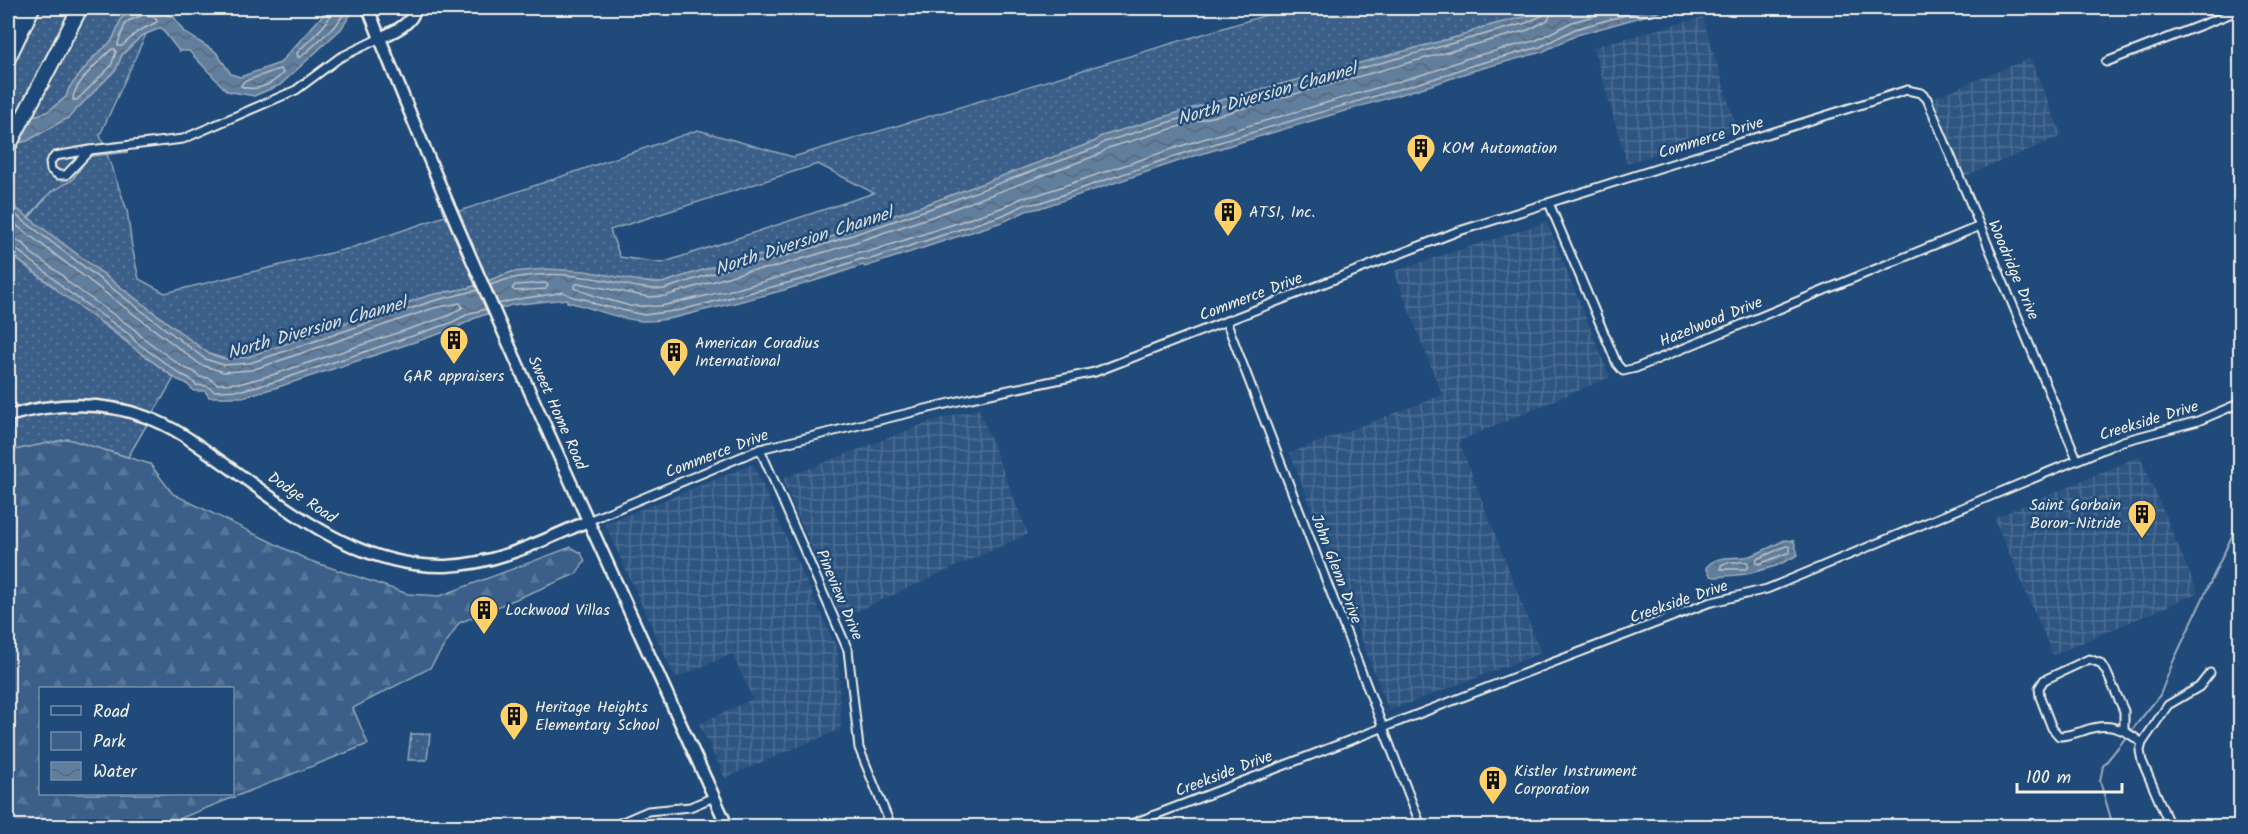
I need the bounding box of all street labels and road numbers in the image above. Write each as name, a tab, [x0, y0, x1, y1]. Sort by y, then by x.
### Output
street label: Commerce Drive	[1655, 110, 1767, 166]
street label: Woodridge Drive	[1981, 216, 2045, 324]
street label: Commerce Drive	[1196, 266, 1306, 328]
street label: Hazelwood Drive	[1656, 290, 1766, 354]
street label: Sweet Home Road	[521, 352, 594, 475]
street label: Creekside Drive	[2096, 394, 2202, 448]
street label: Commerce Drive	[662, 423, 772, 485]
street label: Dodge Road	[262, 466, 343, 531]
street label: John Glenn Drive	[1304, 510, 1368, 628]
street label: Pineview Drive	[809, 546, 869, 644]
street label: Creekside Drive	[1627, 574, 1731, 630]
street label: Creekside Drive	[1172, 744, 1276, 804]

